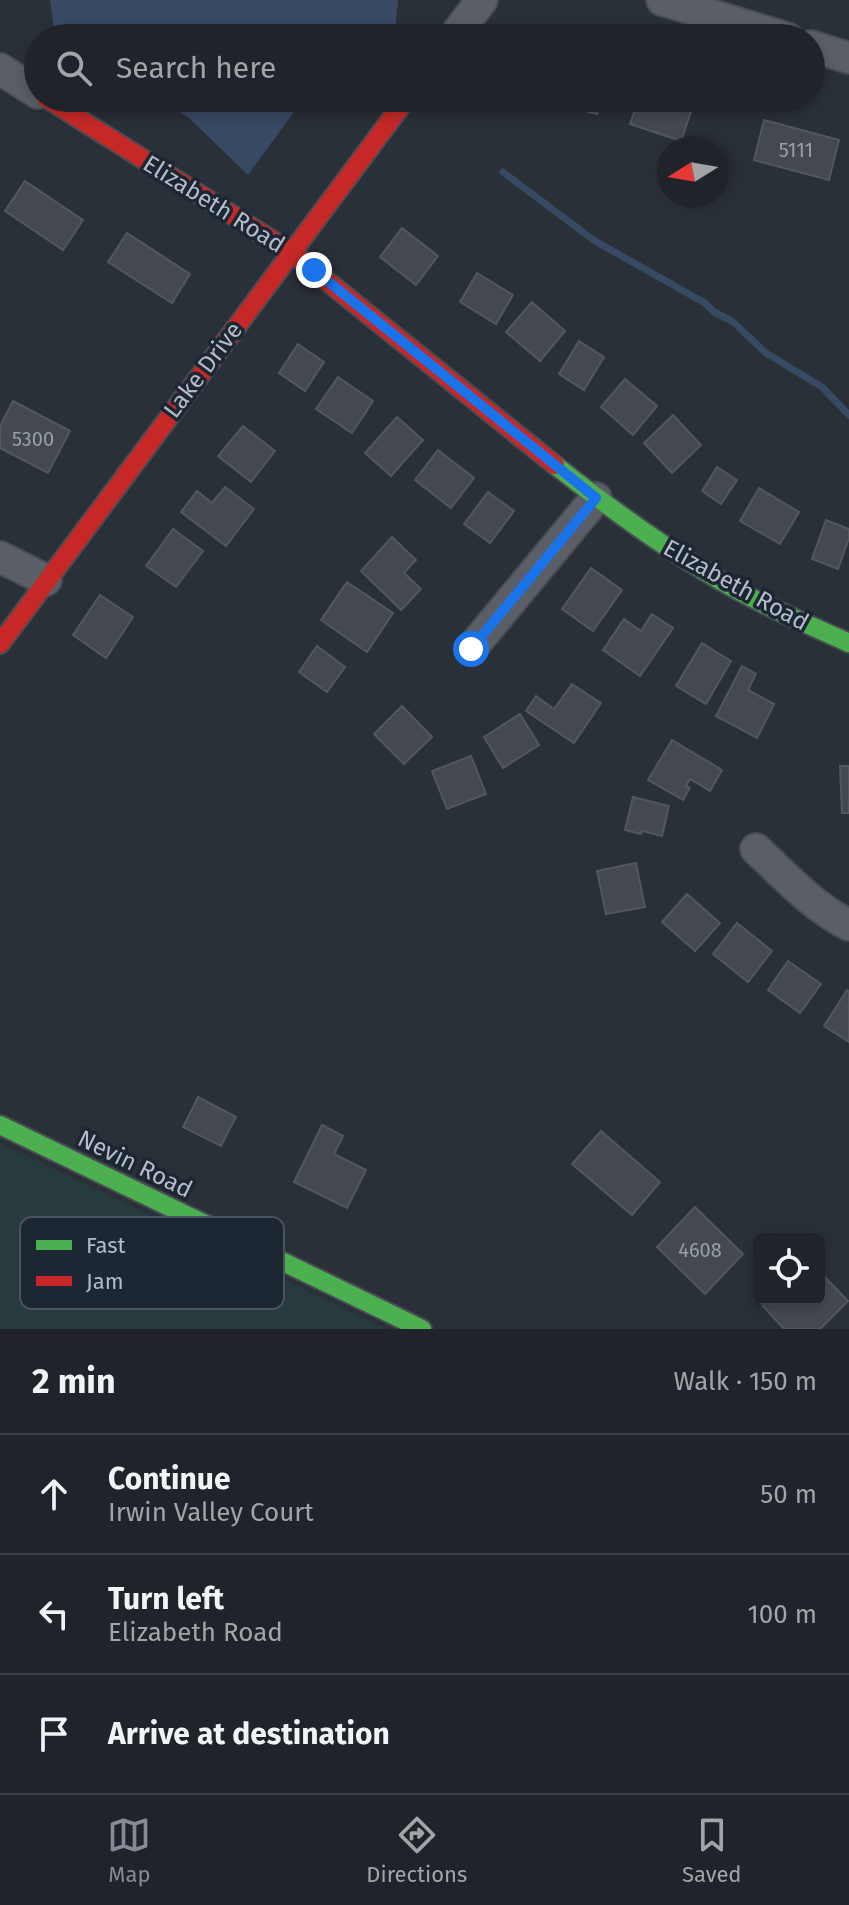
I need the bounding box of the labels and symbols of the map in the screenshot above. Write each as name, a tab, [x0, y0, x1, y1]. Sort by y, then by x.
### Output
north arrow	[657, 136, 729, 208]
house number: 5111	[779, 138, 813, 162]
street label: Elizabeth Road	[138, 149, 290, 259]
route end	[296, 252, 332, 288]
street label: Lake Drive	[158, 317, 248, 423]
house number: 5300	[12, 427, 54, 451]
street label: Elizabeth Road	[659, 534, 813, 636]
route start	[453, 631, 489, 667]
street label: Nevin Road	[73, 1124, 197, 1204]
legend	[20, 1217, 284, 1309]
text: Fast	[86, 1232, 126, 1259]
house number: 4608	[678, 1238, 722, 1262]
text: Jam	[86, 1268, 124, 1295]

